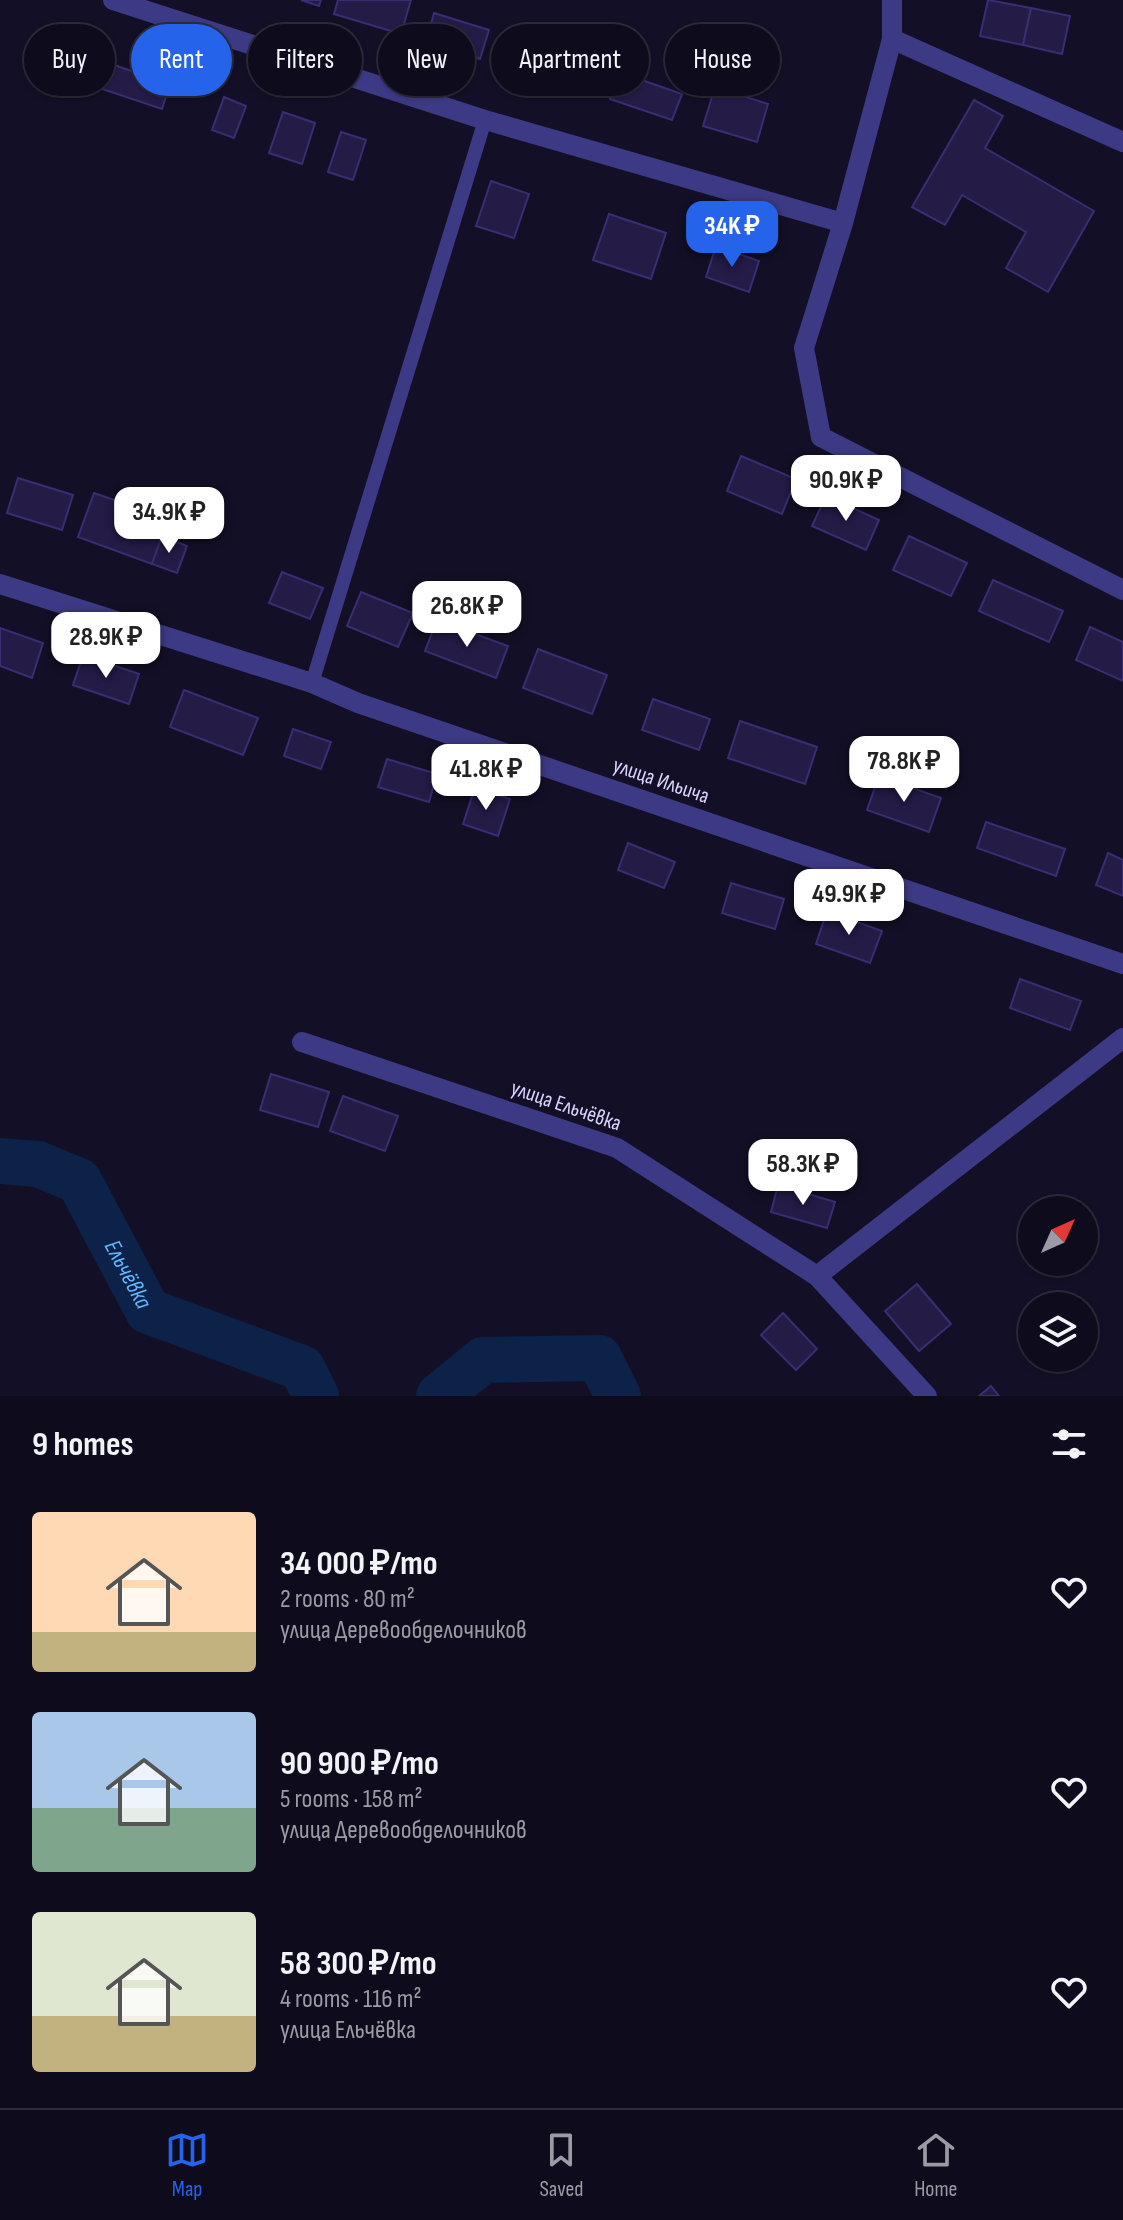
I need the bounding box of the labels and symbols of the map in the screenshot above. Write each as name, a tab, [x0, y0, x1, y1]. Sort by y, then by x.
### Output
pin: 34K ₽	[676, 201, 788, 269]
pin: 90.9K ₽	[772, 455, 920, 523]
pin: 34.9K ₽	[95, 487, 243, 555]
pin: 26.8K ₽	[393, 581, 541, 649]
pin: 28.9K ₽	[32, 612, 180, 680]
pin: 78.8K ₽	[830, 736, 978, 804]
pin: 41.8K ₽	[412, 744, 560, 812]
street label: улица Ильича	[609, 752, 713, 810]
pin: 49.9K ₽	[775, 869, 923, 937]
street label: улица Ельчёвка	[507, 1075, 625, 1137]
pin: 58.3K ₽	[729, 1139, 877, 1207]
north arrow	[1018, 1196, 1098, 1276]
water label: Ельчёвка	[98, 1235, 159, 1314]

